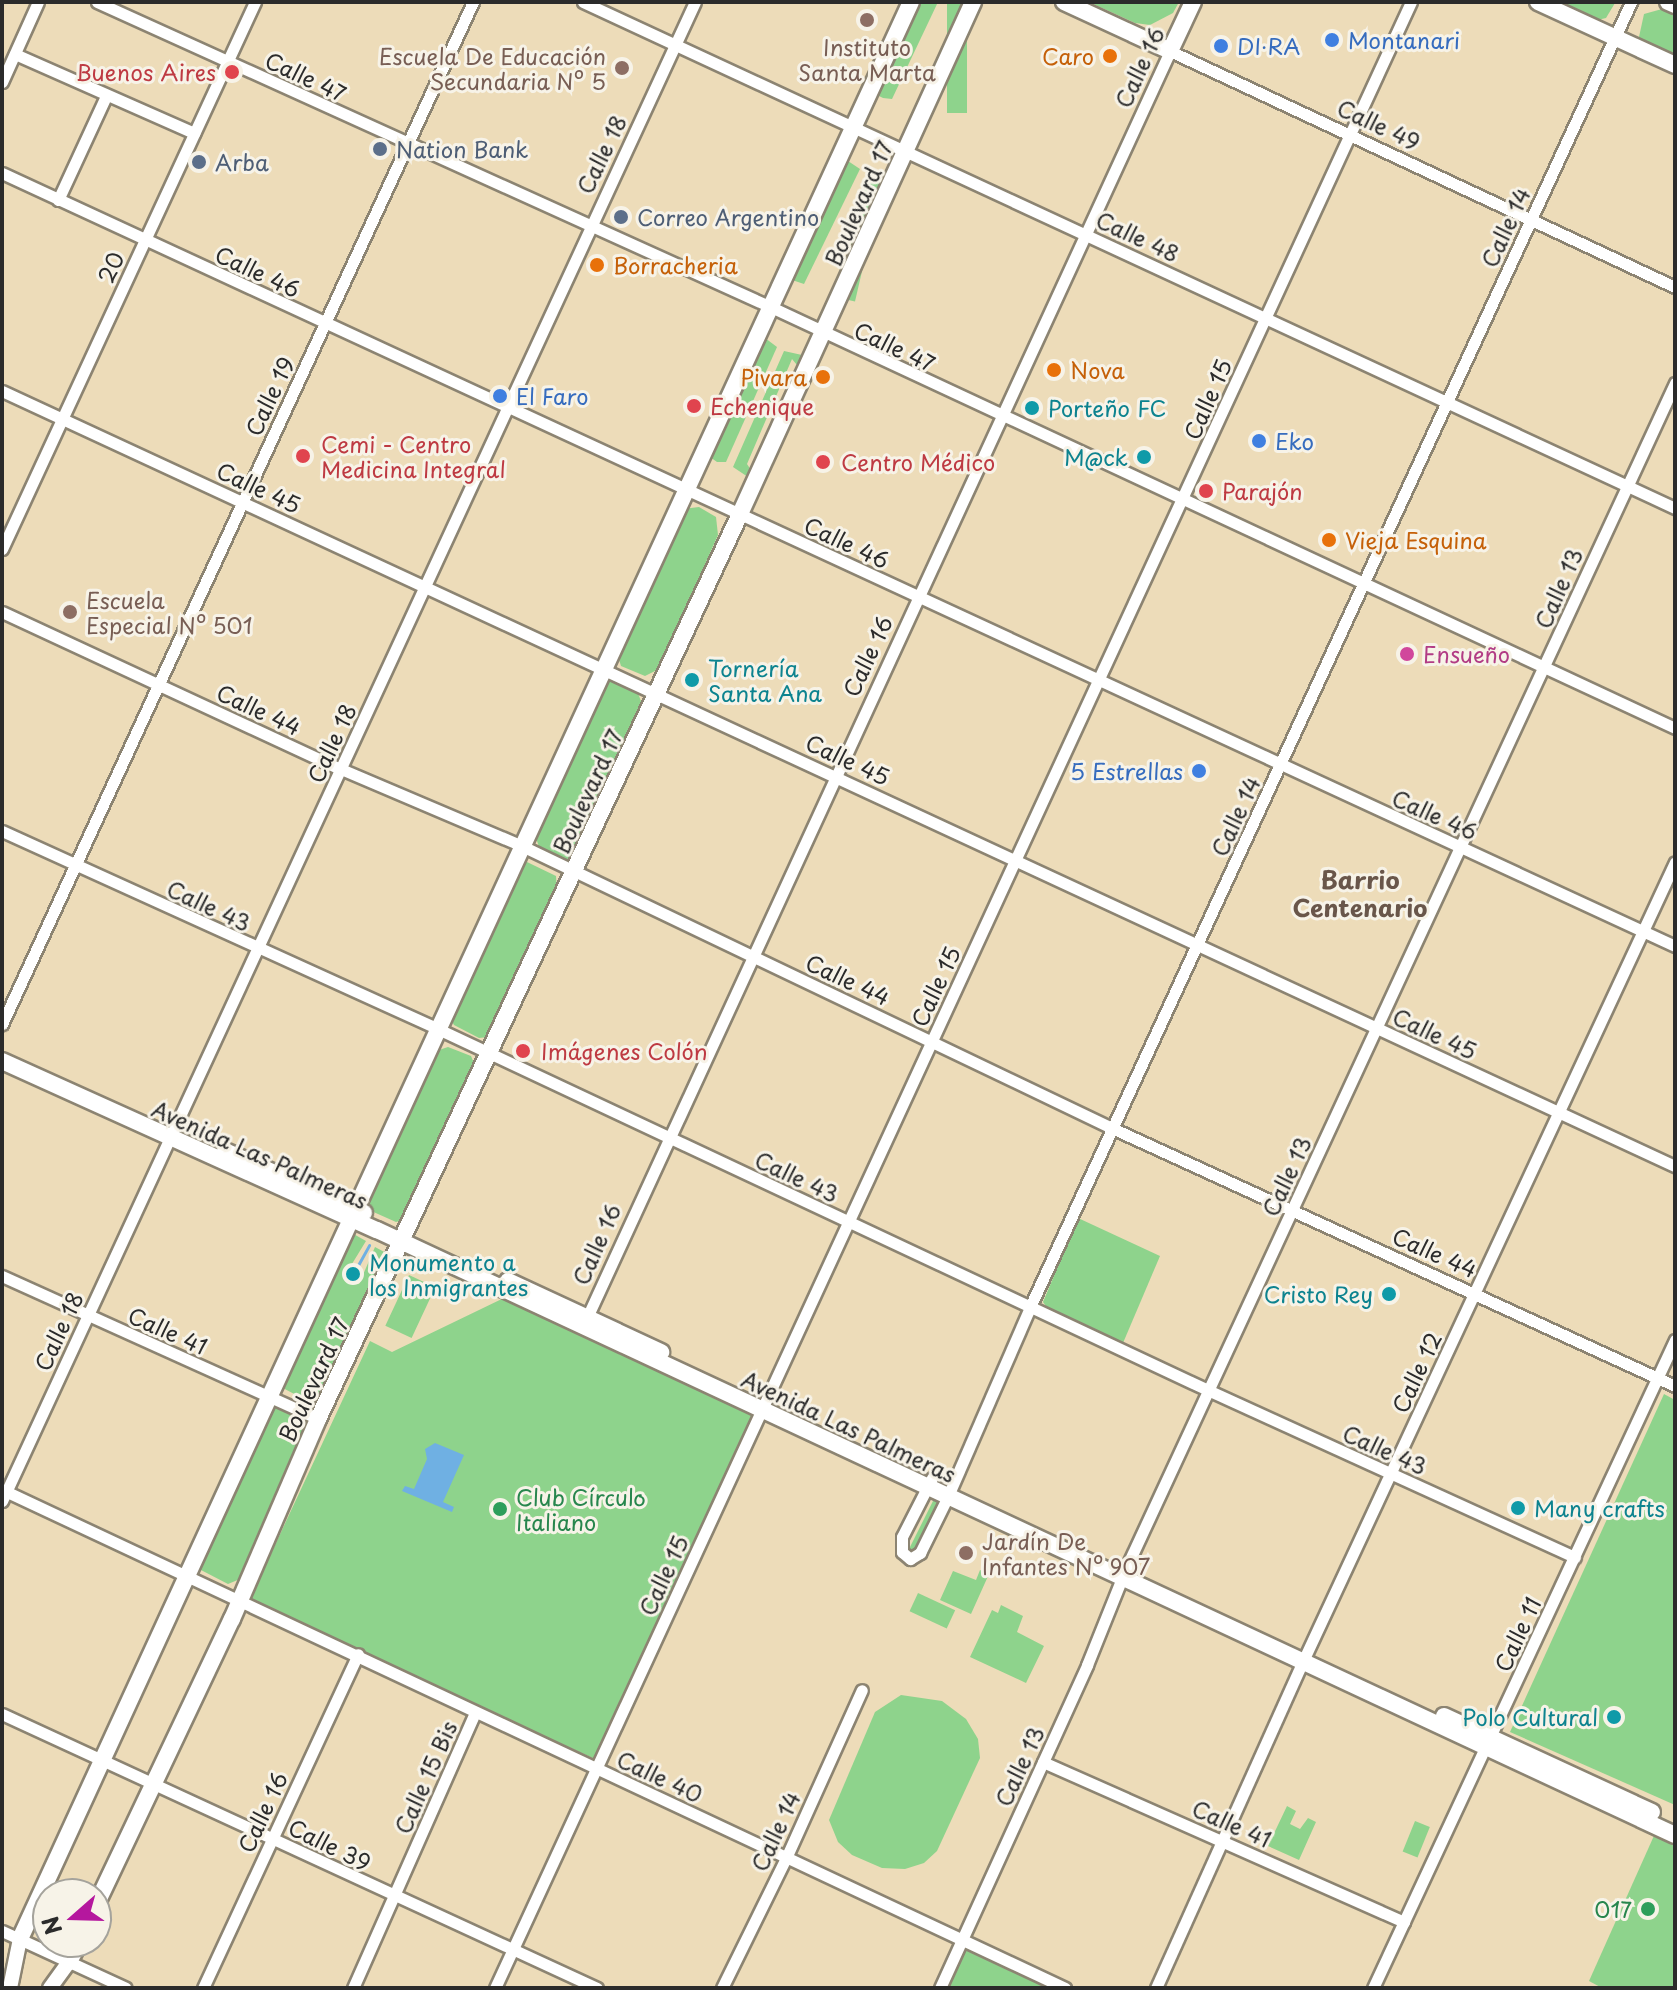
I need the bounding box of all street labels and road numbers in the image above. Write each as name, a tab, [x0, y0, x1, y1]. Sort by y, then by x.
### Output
street label: Calle 16	[1109, 22, 1169, 112]
street label: Calle 47	[261, 46, 351, 106]
street label: Calle 49	[1334, 93, 1424, 155]
street label: Calle 18	[571, 110, 631, 198]
street label: Boulevard 17	[819, 137, 897, 269]
street label: Calle 14	[1475, 183, 1535, 271]
street label: Calle 48	[1092, 205, 1184, 267]
street label: Calle 46	[211, 240, 305, 302]
street label: 20	[91, 247, 129, 287]
street label: Calle 47	[850, 316, 940, 376]
street label: Calle 19	[239, 353, 299, 439]
street label: Calle 15	[1178, 355, 1236, 443]
street label: Calle 45	[213, 456, 305, 518]
street label: Calle 46	[800, 511, 894, 573]
street label: Calle 13	[1529, 544, 1587, 632]
street label: Calle 16	[837, 611, 897, 701]
street label: Calle 44	[213, 678, 305, 740]
street label: Calle 18	[301, 699, 361, 787]
street label: Boulevard 17	[547, 725, 627, 857]
street label: Calle 45	[802, 728, 894, 790]
street label: Calle 14	[1205, 772, 1265, 860]
street label: Calle 46	[1388, 783, 1482, 845]
street label: Calle 43	[163, 874, 255, 936]
street label: Calle 15	[905, 942, 965, 1030]
street label: Calle 44	[802, 948, 894, 1010]
street label: Calle 45	[1389, 1002, 1481, 1064]
street label: Avenida Las Palmeras	[149, 1095, 371, 1213]
street label: Calle 13	[1256, 1132, 1316, 1220]
street label: Calle 43	[751, 1145, 843, 1207]
street label: Calle 16	[566, 1199, 626, 1289]
street label: Calle 44	[1389, 1222, 1481, 1282]
street label: Calle 18	[28, 1287, 88, 1375]
street label: Calle 41	[124, 1301, 212, 1359]
street label: Boulevard 17	[273, 1313, 353, 1445]
street label: Calle 12	[1386, 1327, 1446, 1417]
street label: Avenida Las Palmeras	[738, 1365, 960, 1487]
street label: Calle 43	[1339, 1419, 1431, 1479]
street label: Calle 15	[633, 1531, 693, 1619]
street label: Calle 11	[1488, 1593, 1546, 1675]
street label: Calle 15 Bis	[388, 1716, 462, 1838]
street label: Calle 13	[989, 1722, 1049, 1810]
street label: Calle 40	[613, 1745, 707, 1807]
street label: Calle 16	[232, 1767, 292, 1857]
street label: Calle 14	[745, 1787, 805, 1875]
street label: Calle 41	[1188, 1794, 1276, 1852]
street label: Calle 39	[285, 1813, 375, 1875]

